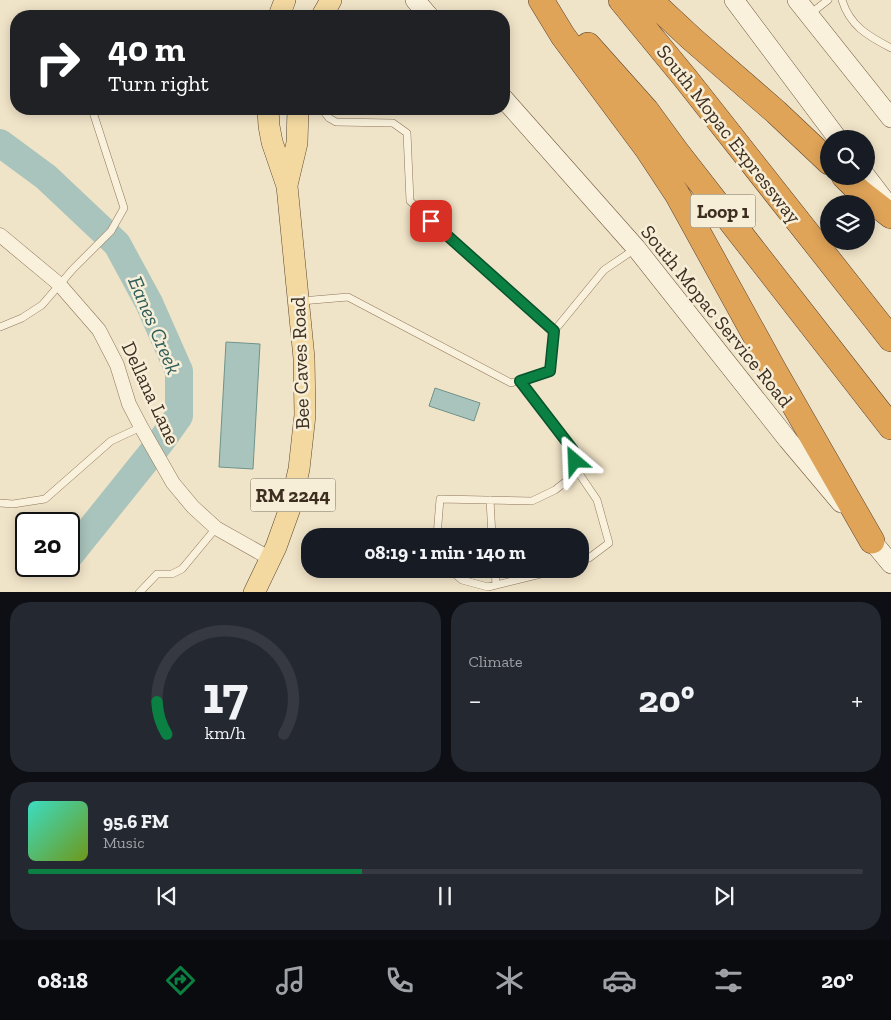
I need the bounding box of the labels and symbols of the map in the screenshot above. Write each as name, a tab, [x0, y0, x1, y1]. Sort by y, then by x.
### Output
street label: South Mopac Expressway	[652, 40, 807, 229]
road number: Loop 1	[690, 195, 756, 228]
pin	[410, 200, 452, 242]
street label: South Mopac Service Road	[636, 220, 798, 412]
water label: Eanes Creek	[123, 272, 187, 378]
street label: Bee Caves Road	[286, 296, 314, 430]
street label: Dellana Lane	[117, 338, 185, 448]
position arrow	[548, 434, 600, 486]
road number: RM 2244	[250, 478, 336, 512]
speed limit sign: 20	[15, 512, 80, 577]

